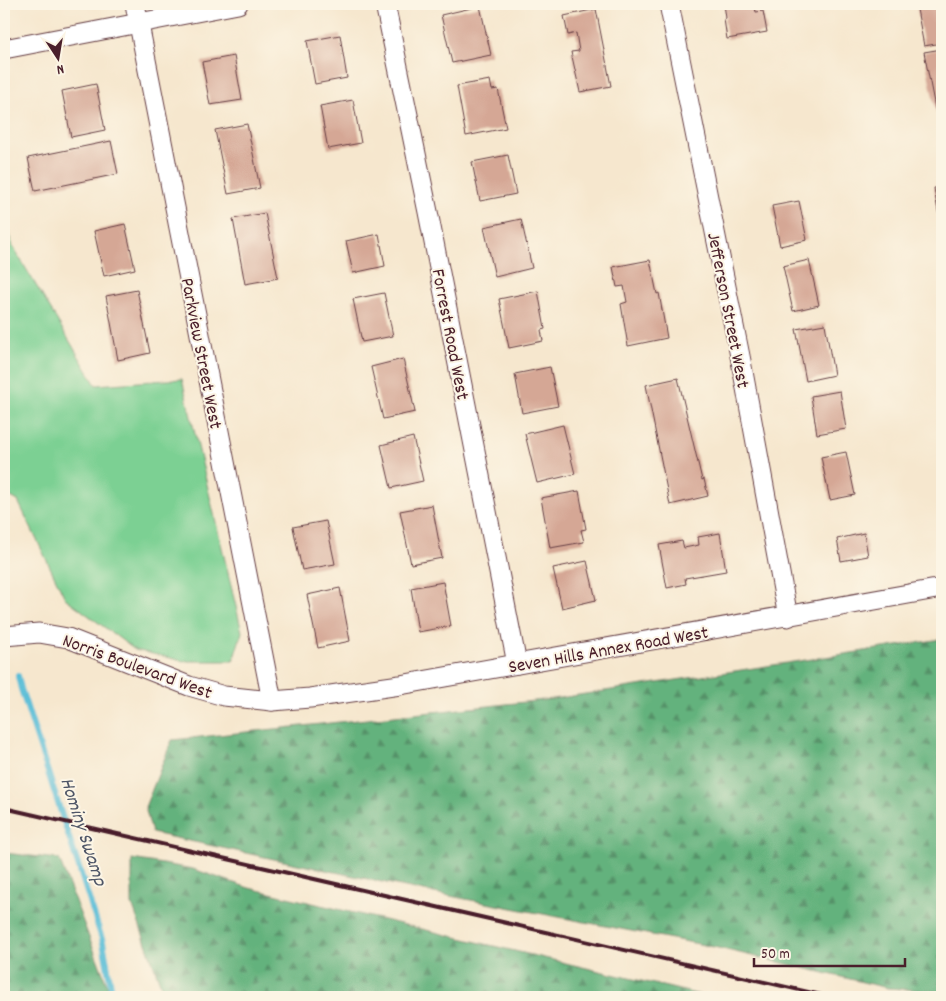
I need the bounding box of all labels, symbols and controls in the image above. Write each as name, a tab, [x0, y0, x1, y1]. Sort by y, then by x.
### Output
north arrow	[32, 32, 82, 82]
text: N	[55, 58, 66, 79]
street label: Jefferson Street West	[698, 231, 755, 391]
street label: Forrest Road West	[423, 267, 474, 402]
street label: Parkview Street West	[172, 276, 227, 432]
street label: Seven Hills Annex Road West	[506, 621, 711, 682]
street label: Norris Boulevard West	[58, 629, 216, 708]
water label: Hominy Swamp	[51, 774, 113, 890]
scale bar	[754, 936, 905, 968]
text: 50 m	[761, 944, 790, 966]

